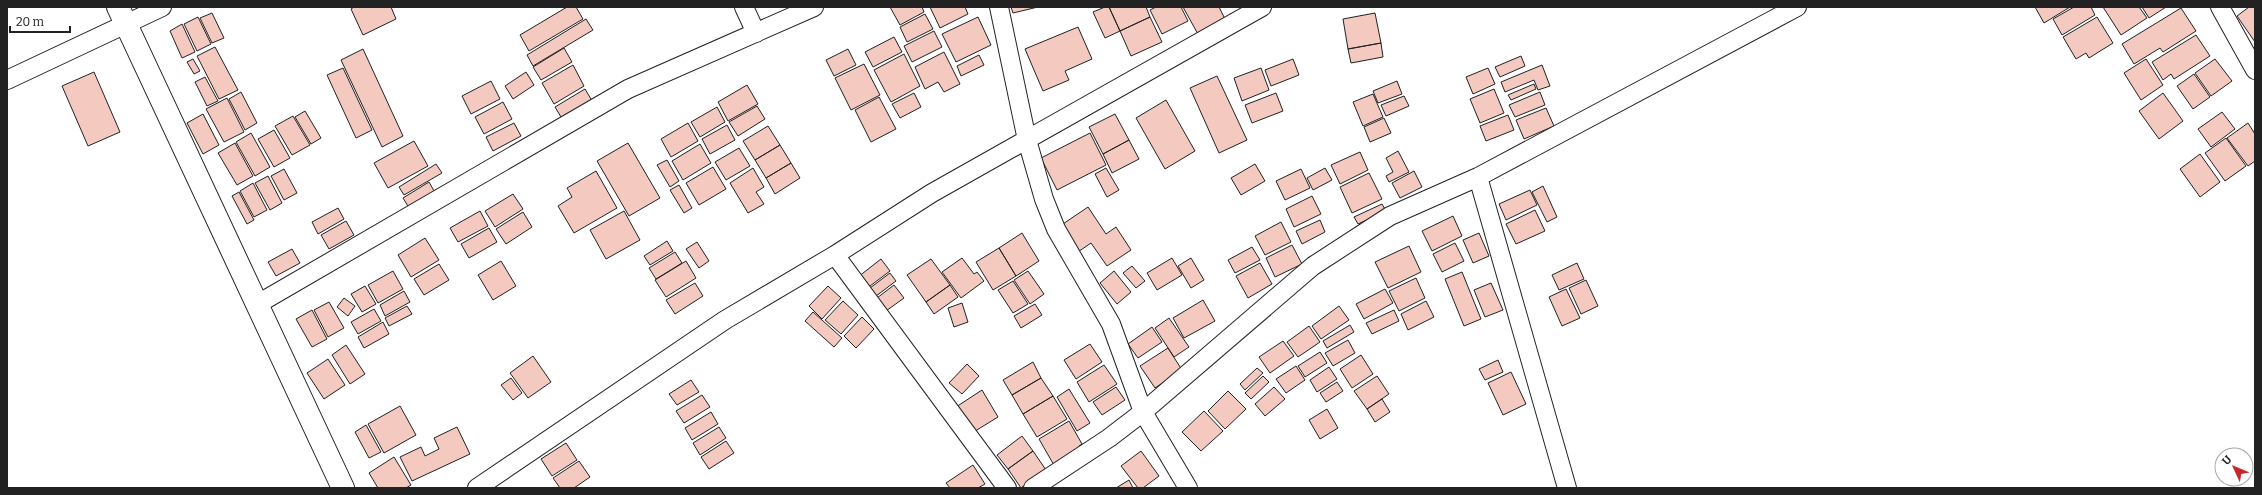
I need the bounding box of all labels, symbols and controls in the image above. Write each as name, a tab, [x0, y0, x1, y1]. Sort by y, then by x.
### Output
scale bar	[10, 8, 70, 34]
text: 20 m	[16, 15, 45, 29]
north arrow	[2214, 447, 2254, 487]
text: U	[2220, 453, 2235, 468]

